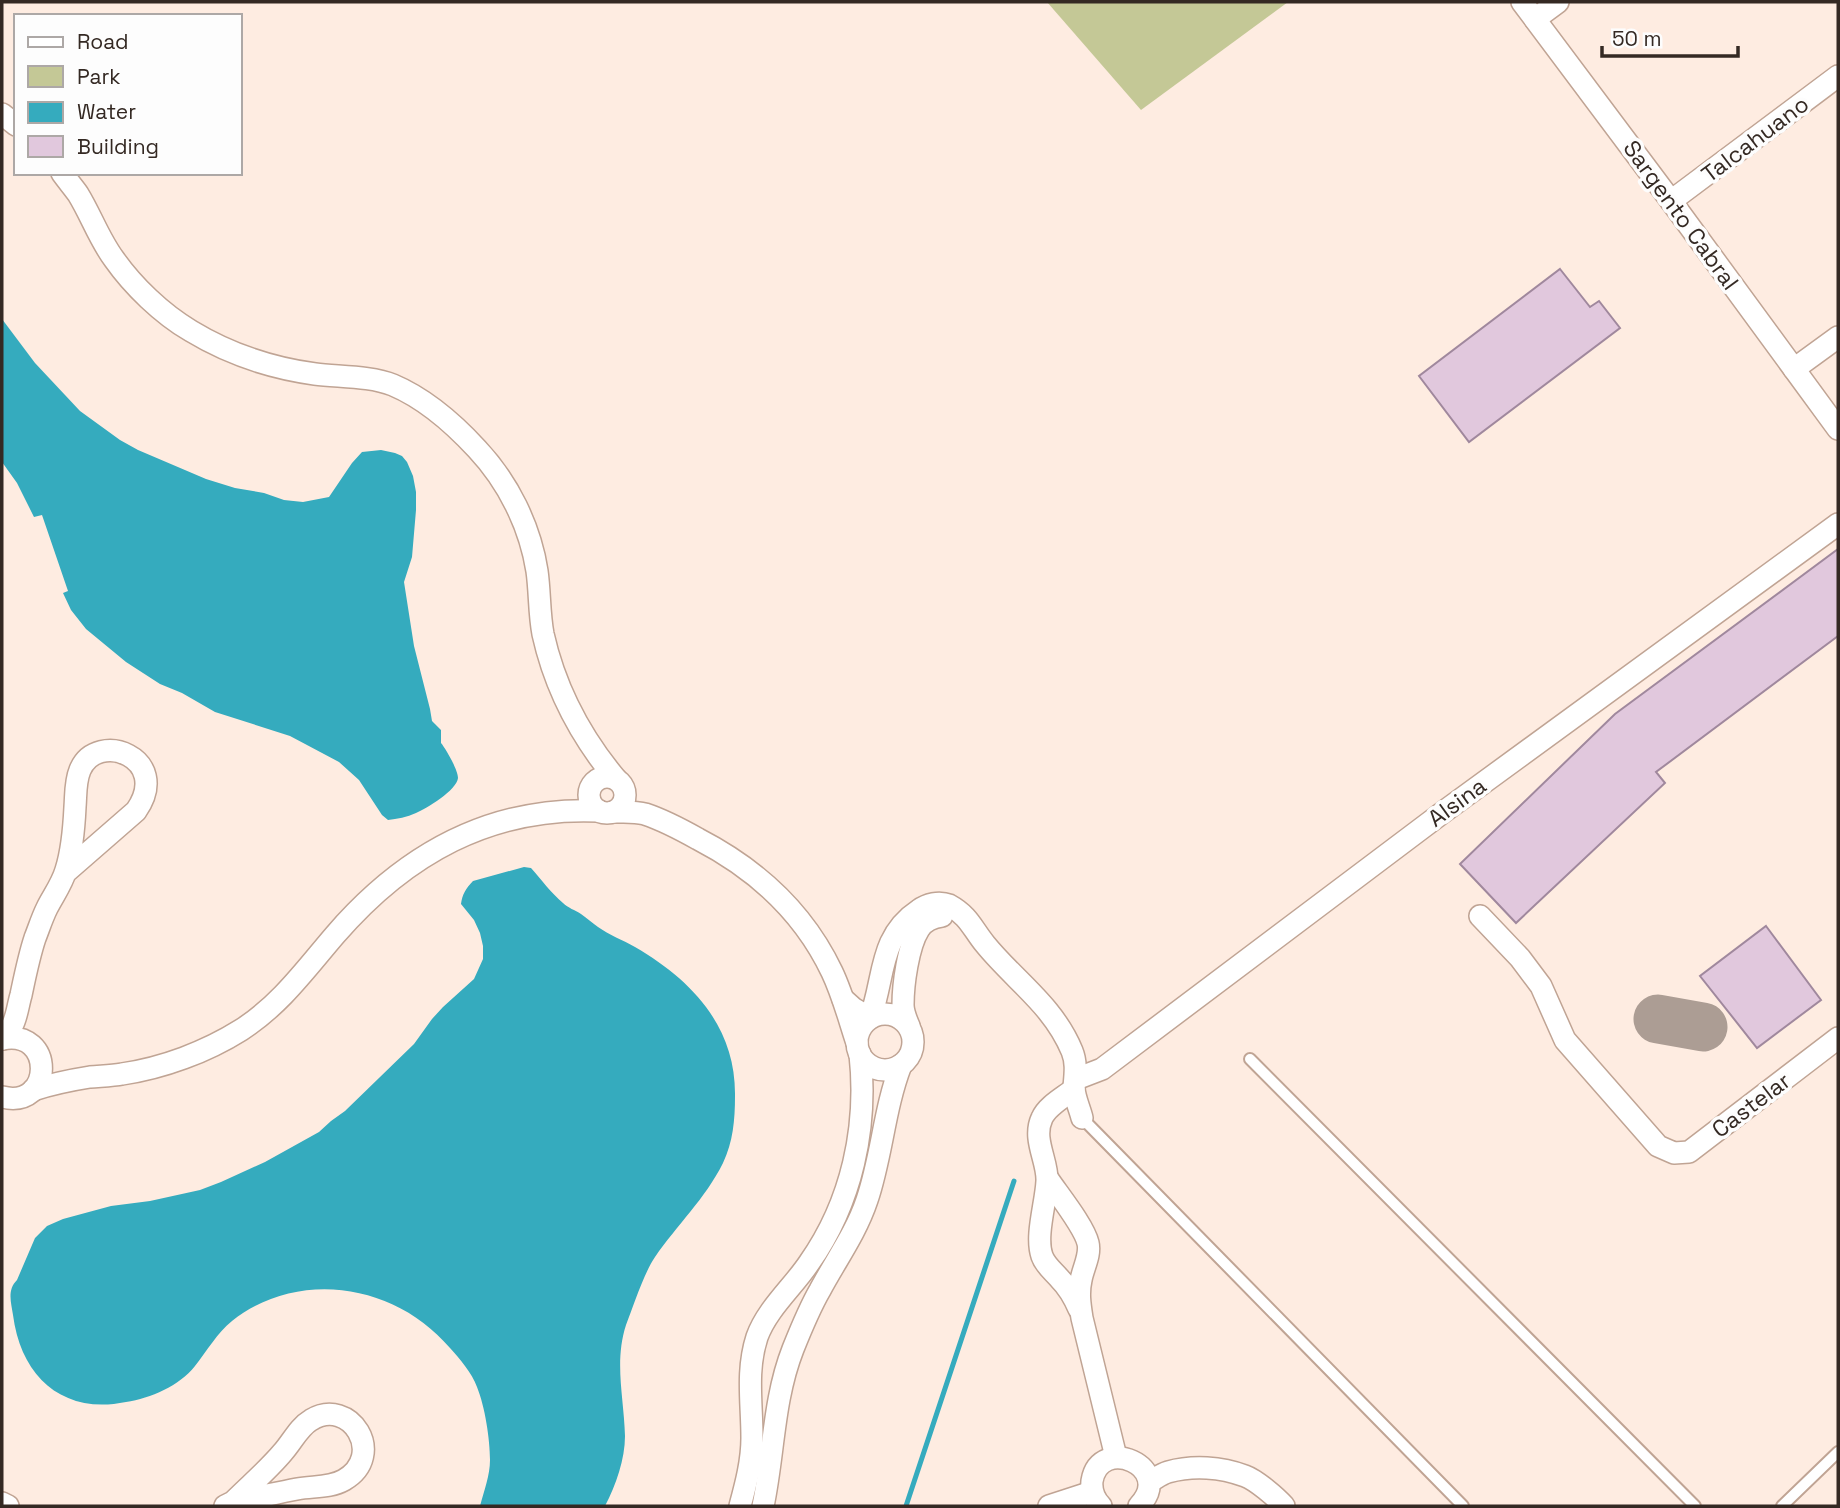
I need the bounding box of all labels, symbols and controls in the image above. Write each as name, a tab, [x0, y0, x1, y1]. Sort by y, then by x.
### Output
legend	[14, 14, 242, 175]
scale bar	[1602, 14, 1738, 58]
text: 50 m	[1612, 25, 1662, 52]
text: Road	[77, 28, 129, 55]
text: Park	[77, 63, 121, 90]
street label: Talcahuano	[1695, 89, 1815, 189]
text: Water	[77, 98, 136, 125]
text: Building	[77, 133, 159, 160]
street label: Sargento Cabral	[1617, 134, 1745, 296]
street label: Alsina	[1422, 771, 1492, 833]
street label: Castelar	[1706, 1066, 1796, 1144]

